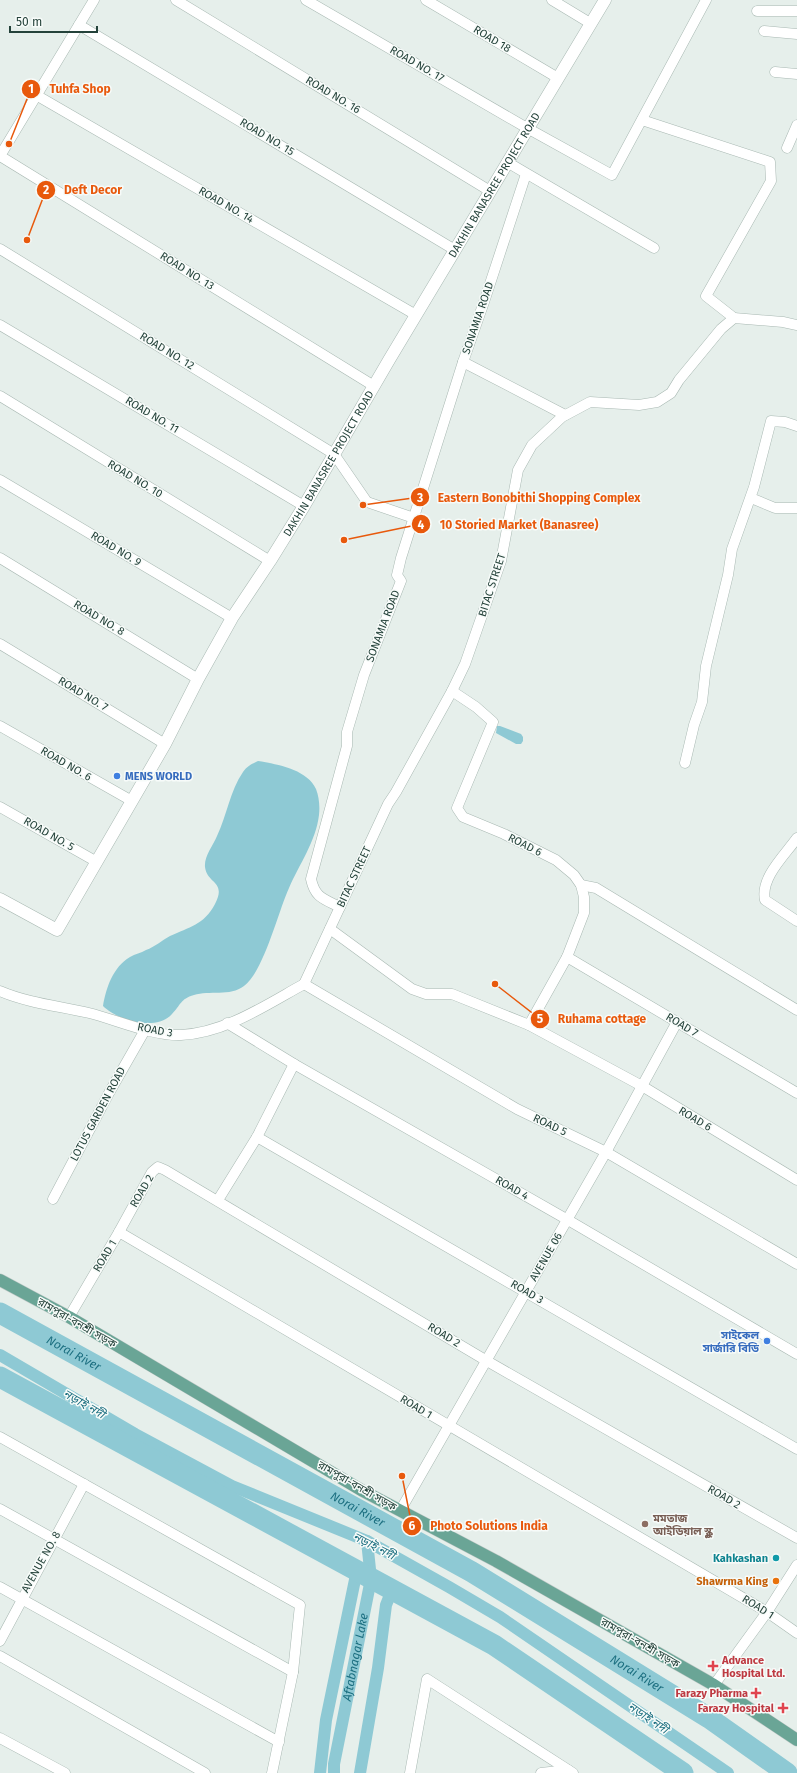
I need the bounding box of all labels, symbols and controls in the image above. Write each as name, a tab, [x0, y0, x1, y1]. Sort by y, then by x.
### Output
scale bar	[10, 8, 97, 34]
text: 50 m	[16, 15, 42, 29]
street label: ROAD 18	[471, 23, 513, 55]
street label: ROAD NO. 17	[388, 43, 447, 85]
street label: ROAD NO. 16	[303, 74, 363, 116]
callout: Tuhfa Shop	[21, 77, 118, 101]
text: 1	[28, 82, 34, 96]
text: Tuhfa Shop	[49, 82, 111, 96]
street label: DAKHIN BANASREE PROJECT ROAD	[446, 110, 543, 260]
street label: ROAD NO. 15	[237, 116, 297, 159]
callout: Deft Decor	[36, 178, 130, 202]
text: 2	[43, 183, 49, 197]
text: Deft Decor	[64, 183, 122, 197]
street label: ROAD NO. 14	[196, 184, 256, 226]
street label: ROAD NO. 13	[158, 249, 216, 293]
street label: SONAMIA ROAD	[460, 280, 496, 356]
street label: ROAD NO. 12	[137, 330, 197, 372]
street label: DAKHIN BANASREE PROJECT ROAD	[280, 388, 376, 539]
street label: ROAD NO. 11	[123, 394, 181, 436]
street label: ROAD NO. 10	[105, 458, 165, 500]
callout: Eastern Bonobithi Shopping Complex	[410, 485, 648, 509]
text: 3	[416, 491, 423, 505]
text: Eastern Bonobithi Shopping Complex	[438, 491, 641, 505]
callout: 10 Storied Market (Banasree)	[411, 512, 606, 536]
text: 4	[418, 518, 425, 532]
text: 10 Storied Market (Banasree)	[440, 518, 598, 532]
street label: ROAD NO. 9	[88, 529, 144, 569]
street label: BITAC STREET	[476, 551, 508, 618]
street label: SONAMIA ROAD	[363, 588, 403, 664]
street label: ROAD NO. 8	[71, 598, 127, 638]
street label: ROAD NO. 7	[56, 674, 110, 714]
street label: ROAD NO. 6	[38, 744, 94, 784]
place label: MENS WORLD	[125, 770, 192, 783]
marker: MENS WORLD	[112, 771, 122, 781]
street label: ROAD NO. 5	[21, 814, 77, 854]
street label: ROAD 6	[506, 831, 544, 859]
street label: BITAC STREET	[334, 844, 374, 910]
callout: Ruhama cottage	[530, 1007, 654, 1031]
street label: ROAD 7	[664, 1010, 701, 1040]
text: 5	[537, 1012, 544, 1026]
text: Ruhama cottage	[558, 1012, 647, 1026]
street label: ROAD 3	[136, 1020, 174, 1040]
street label: LOTUS GARDEN ROAD	[68, 1065, 128, 1163]
street label: ROAD 6	[676, 1104, 714, 1134]
street label: ROAD 5	[531, 1112, 569, 1139]
street label: ROAD 2	[127, 1172, 157, 1210]
street label: ROAD 4	[493, 1173, 531, 1203]
street label: AVENUE 06	[527, 1230, 565, 1284]
street label: ROAD 1	[90, 1238, 120, 1274]
street label: ROAD 3	[508, 1277, 546, 1307]
street label: রামপুরা-বনশ্রী সড়ক	[35, 1295, 119, 1351]
street label: ROAD 2	[425, 1320, 463, 1350]
place label: সাইকেল সার্জারি বিডি	[702, 1329, 760, 1355]
water label: Norai River	[44, 1333, 104, 1374]
marker: সাইকেল সার্জারি বিডি	[762, 1336, 772, 1346]
water label: নড়াই নদী	[61, 1387, 110, 1423]
street label: ROAD 1	[398, 1392, 434, 1422]
street label: রামপুরা-বনশ্রী সড়ক	[315, 1458, 399, 1514]
street label: ROAD 2	[705, 1482, 743, 1512]
water label: Norai River	[328, 1489, 388, 1530]
place label: মমতাজ আইডিয়াল স্কুল	[652, 1512, 714, 1539]
callout: Photo Solutions India	[402, 1514, 556, 1538]
text: 6	[409, 1519, 416, 1533]
text: Photo Solutions India	[430, 1519, 548, 1533]
marker: মমতাজ আইডিয়াল স্কুল	[640, 1519, 650, 1529]
street label: AVENUE NO. 8	[19, 1529, 63, 1595]
water label: নড়াই নদী	[351, 1529, 400, 1564]
place label: Kahkashan	[713, 1552, 768, 1565]
marker: Kahkashan	[771, 1553, 781, 1563]
place label: Shawrma King	[696, 1575, 769, 1588]
marker: Shawrma King	[771, 1576, 781, 1586]
street label: ROAD 1	[740, 1592, 776, 1622]
water label: Aftabnagar Lake	[340, 1612, 371, 1703]
street label: রামপুরা-বনশ্রী সড়ক	[598, 1615, 682, 1671]
water label: Norai River	[608, 1652, 666, 1695]
place label: Advance Hospital Ltd.	[721, 1654, 786, 1680]
marker: Advance Hospital Ltd.	[707, 1660, 719, 1672]
place label: Farazy Pharma	[675, 1687, 748, 1700]
marker: Farazy Pharma	[751, 1688, 761, 1698]
water label: নড়াই নদী	[625, 1699, 673, 1738]
place label: Farazy Hospital	[698, 1702, 775, 1715]
marker: Farazy Hospital	[777, 1702, 789, 1714]

